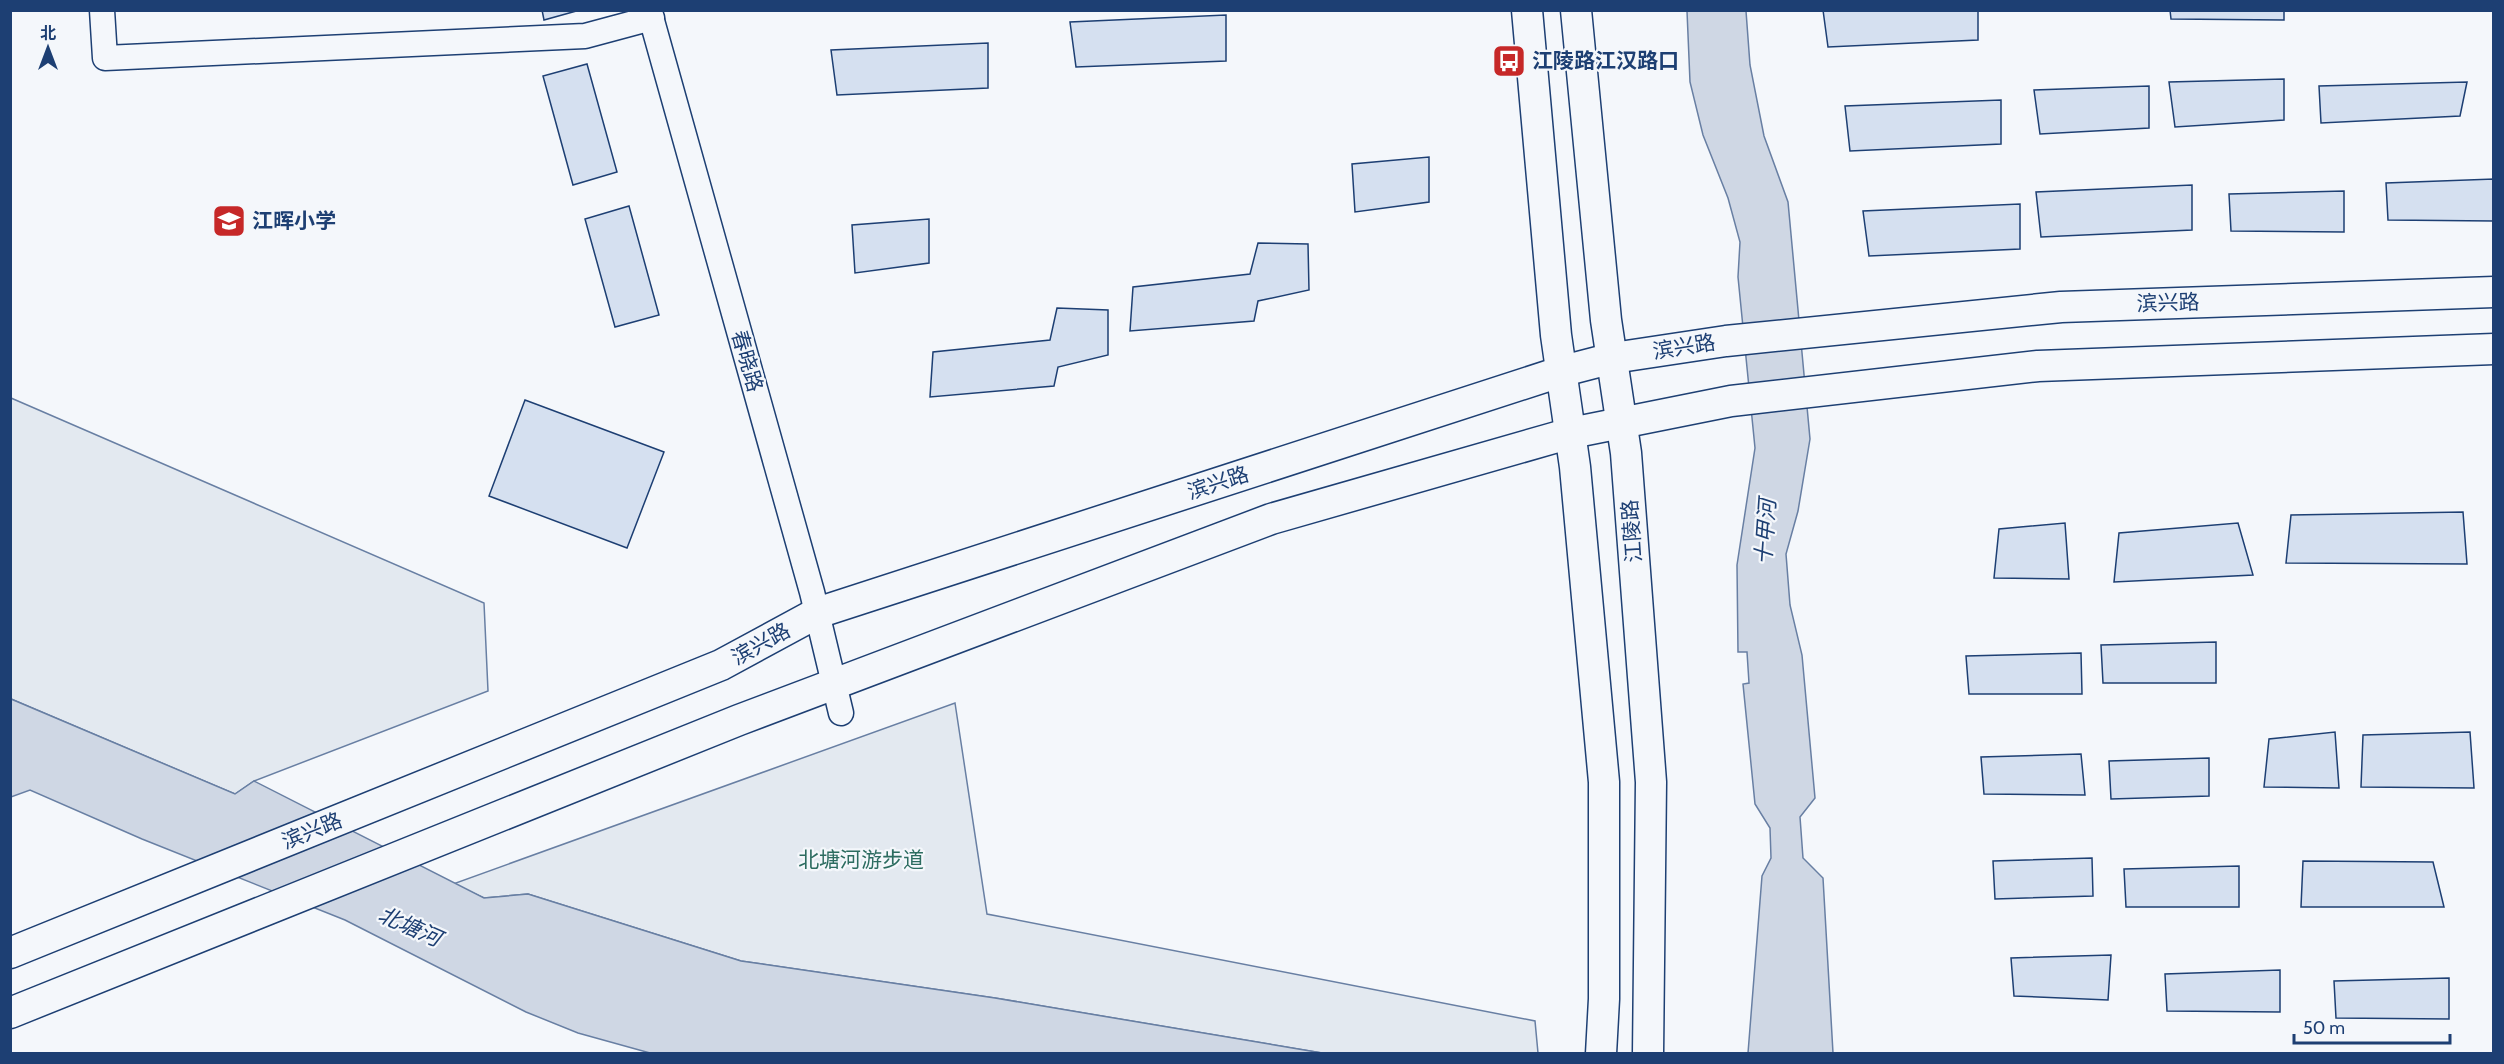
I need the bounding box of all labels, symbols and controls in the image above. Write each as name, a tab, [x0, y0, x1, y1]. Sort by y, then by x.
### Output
north arrow	[18, 18, 78, 78]
text: 北	[40, 24, 56, 43]
bus stop icon: 江陵路江汉路口	[1491, 43, 1527, 79]
place label: 江陵路江汉路口	[1532, 48, 1679, 73]
school or university icon: 江晖小学	[211, 203, 247, 239]
place label: 江晖小学	[252, 208, 336, 233]
street label: 滨兴路	[2136, 289, 2200, 316]
street label: 春晓路	[727, 327, 768, 395]
street label: 滨兴路	[1651, 329, 1717, 364]
street label: 滨兴路	[1184, 461, 1252, 504]
water label: 十甲河	[1750, 494, 1782, 566]
street label: 江陵路	[1617, 499, 1646, 563]
street label: 滨兴路	[727, 617, 794, 670]
street label: 滨兴路	[278, 807, 346, 854]
park label: 北塘河游步道	[798, 847, 924, 872]
water label: 北塘河	[374, 901, 449, 954]
scale bar	[2294, 1007, 2450, 1045]
text: 50 m	[2303, 1017, 2345, 1039]

